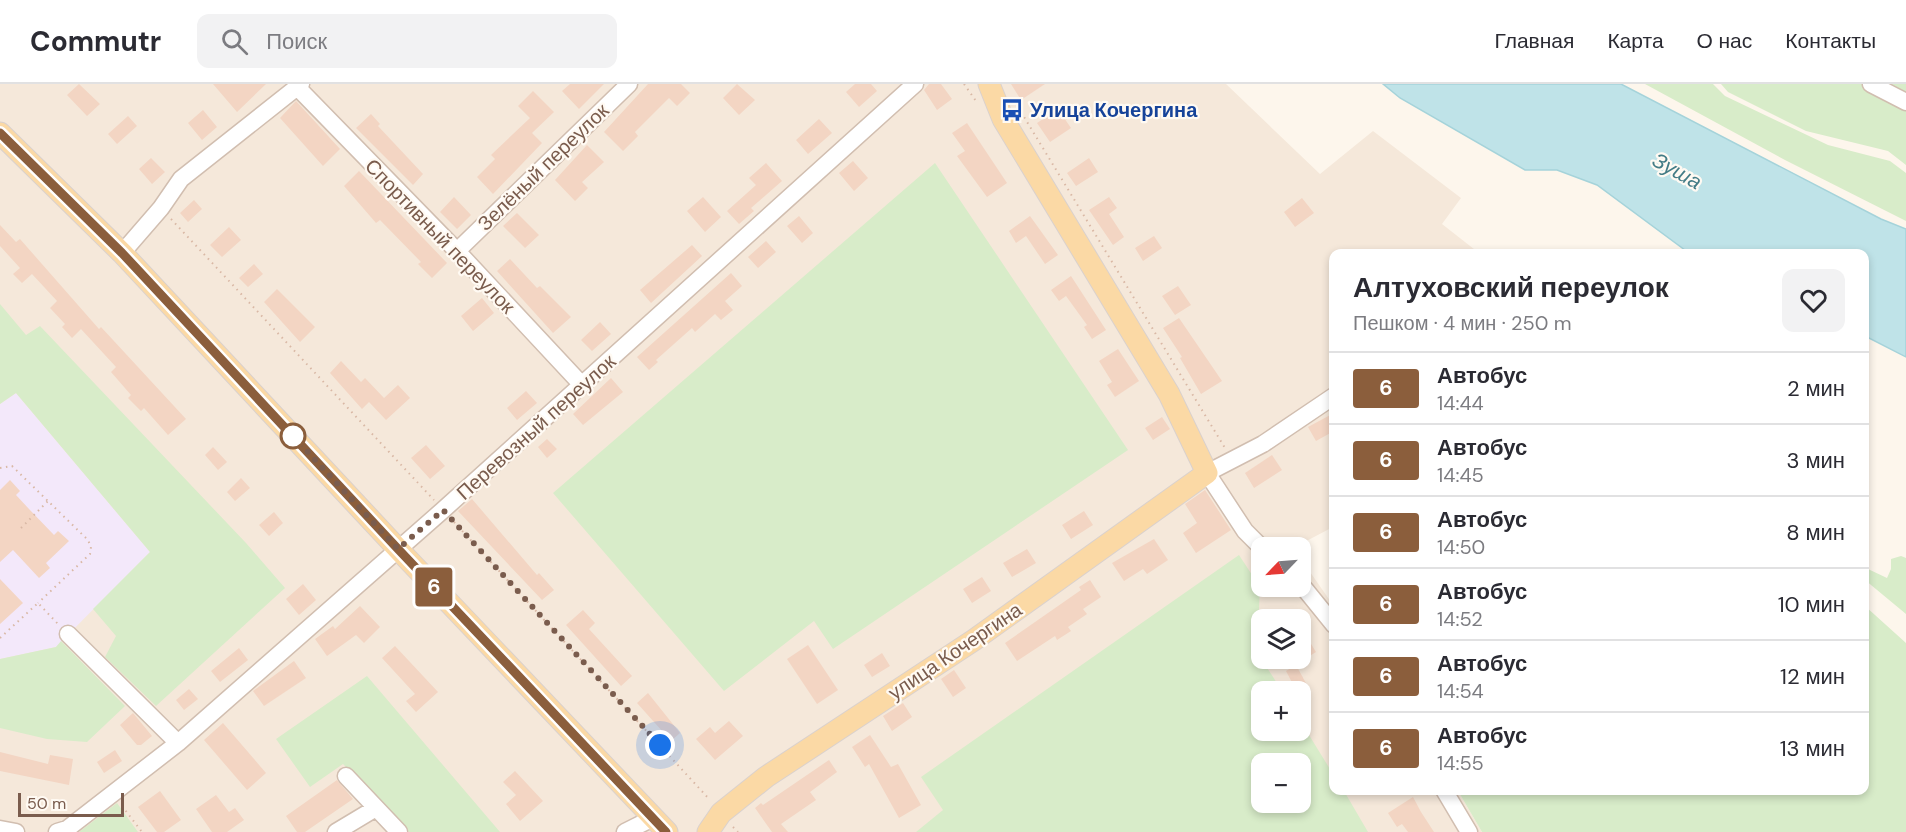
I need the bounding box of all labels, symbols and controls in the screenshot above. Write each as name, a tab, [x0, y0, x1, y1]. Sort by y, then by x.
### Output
search box	[197, 14, 617, 68]
text: Commutr	[30, 23, 161, 60]
icon: search	[218, 25, 251, 58]
text: Поиск	[266, 27, 327, 56]
text: Главная	[1494, 27, 1574, 55]
text: Карта	[1607, 27, 1664, 55]
text: О нас	[1697, 27, 1752, 55]
text: Контакты	[1785, 27, 1876, 55]
bus stop icon: Улица Кочергина	[999, 97, 1025, 123]
place label: Улица Кочергина	[1030, 97, 1198, 123]
street label: Зелёный переулок	[472, 98, 614, 236]
water label: Зуша	[1647, 146, 1707, 196]
street label: Спортивный переулок	[359, 153, 521, 319]
text: Алтуховский переулок	[1353, 269, 1669, 306]
button: heart	[1782, 269, 1845, 332]
text: Пешком · 4 мин · 250 m	[1353, 310, 1572, 336]
street label: Перевозный переулок	[451, 348, 621, 505]
text: Автобус	[1437, 361, 1527, 390]
text: 6	[1379, 374, 1393, 402]
text: 2 мин	[1787, 374, 1845, 403]
text: 14:44	[1437, 390, 1484, 416]
unlabelled marker	[280, 423, 306, 449]
text: Автобус	[1437, 433, 1527, 462]
text: 6	[1379, 446, 1393, 474]
text: 3 мин	[1787, 446, 1845, 475]
text: 14:45	[1437, 462, 1484, 488]
text: Автобус	[1437, 505, 1527, 534]
text: 6	[1379, 518, 1393, 546]
text: 8 мин	[1786, 518, 1845, 547]
text: 14:50	[1437, 534, 1485, 560]
north arrow	[1251, 537, 1311, 597]
map controls	[1251, 537, 1311, 813]
line badge: 6	[414, 568, 454, 606]
text: 6	[427, 573, 441, 601]
text: Автобус	[1437, 577, 1527, 606]
text: 6	[1379, 590, 1393, 618]
text: 10 мин	[1778, 590, 1845, 619]
street label: улица Кочергина	[883, 596, 1028, 705]
text: 14:52	[1437, 606, 1483, 632]
button: layers	[1251, 609, 1311, 669]
text: Автобус	[1437, 649, 1527, 678]
text: 6	[1379, 662, 1393, 690]
text: 12 мин	[1780, 662, 1845, 691]
text: 14:54	[1437, 678, 1484, 704]
button: +	[1251, 681, 1311, 741]
text: Автобус	[1437, 721, 1527, 750]
your location	[645, 730, 675, 760]
text: 6	[1379, 734, 1393, 762]
text: 13 мин	[1780, 734, 1845, 763]
text: 14:55	[1437, 750, 1484, 776]
button: −	[1251, 753, 1311, 813]
scale bar	[18, 790, 124, 818]
text: 50 m	[27, 793, 66, 814]

